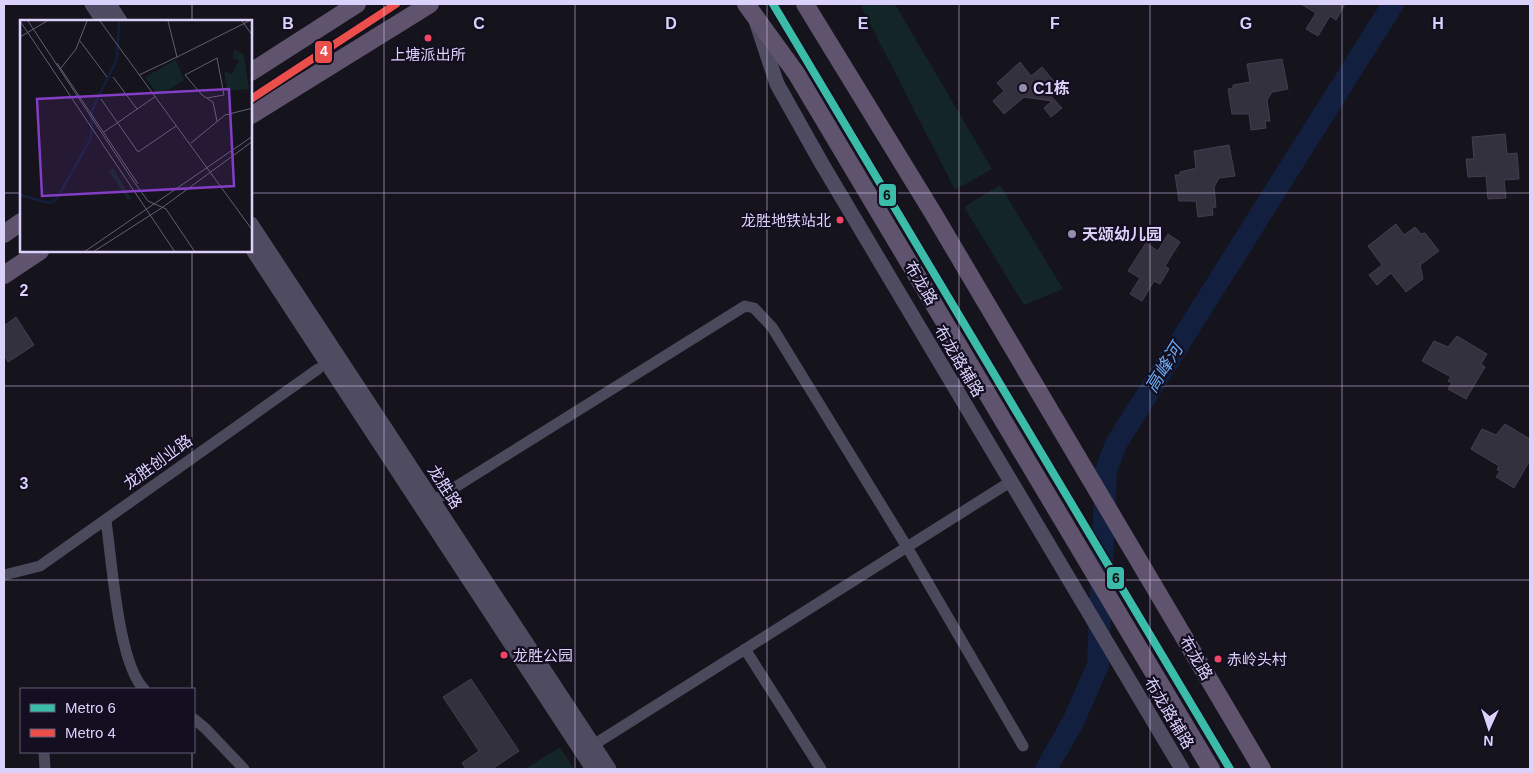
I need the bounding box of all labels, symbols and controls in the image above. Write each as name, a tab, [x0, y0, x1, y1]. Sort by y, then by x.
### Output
text: B	[282, 15, 294, 32]
text: C	[473, 15, 485, 32]
text: D	[665, 15, 677, 32]
text: E	[858, 15, 869, 32]
text: F	[1050, 15, 1060, 32]
text: G	[1240, 15, 1252, 32]
text: H	[1432, 15, 1444, 32]
inset map	[20, 20, 252, 252]
marker: 上塘派出所	[423, 33, 433, 43]
line badge: 4	[314, 40, 333, 64]
text: 4	[320, 43, 328, 59]
place label: 上塘派出所	[390, 46, 466, 63]
place label: C1栋	[1033, 79, 1069, 97]
marker: C1栋	[1017, 82, 1029, 94]
line badge: 6	[878, 183, 897, 207]
text: 6	[883, 187, 891, 203]
place label: 龙胜地铁站北	[741, 212, 831, 229]
marker: 龙胜地铁站北	[835, 215, 845, 225]
place label: 天颂幼儿园	[1082, 225, 1162, 243]
marker: 天颂幼儿园	[1066, 228, 1078, 240]
street label: 布龙路	[901, 258, 941, 308]
text: 2	[20, 282, 29, 299]
street label: 布龙路辅路	[931, 322, 987, 400]
water label: 高峰河	[1141, 337, 1188, 396]
street label: 龙胜创业路	[121, 432, 195, 492]
street label: 龙胜路	[425, 462, 465, 512]
text: 3	[20, 475, 29, 492]
line badge: 6	[1106, 566, 1125, 590]
text: 6	[1112, 570, 1120, 586]
street label: 布龙路	[1176, 633, 1216, 683]
place label: 龙胜公园	[513, 647, 573, 664]
marker: 龙胜公园	[499, 650, 509, 660]
place label: 赤岭头村	[1227, 651, 1287, 668]
marker: 赤岭头村	[1213, 654, 1223, 664]
street label: 布龙路辅路	[1141, 674, 1197, 752]
legend	[20, 688, 195, 753]
text: Metro 6	[65, 699, 116, 716]
north arrow	[1464, 703, 1514, 753]
text: Metro 4	[65, 724, 116, 741]
text: N	[1483, 733, 1494, 749]

